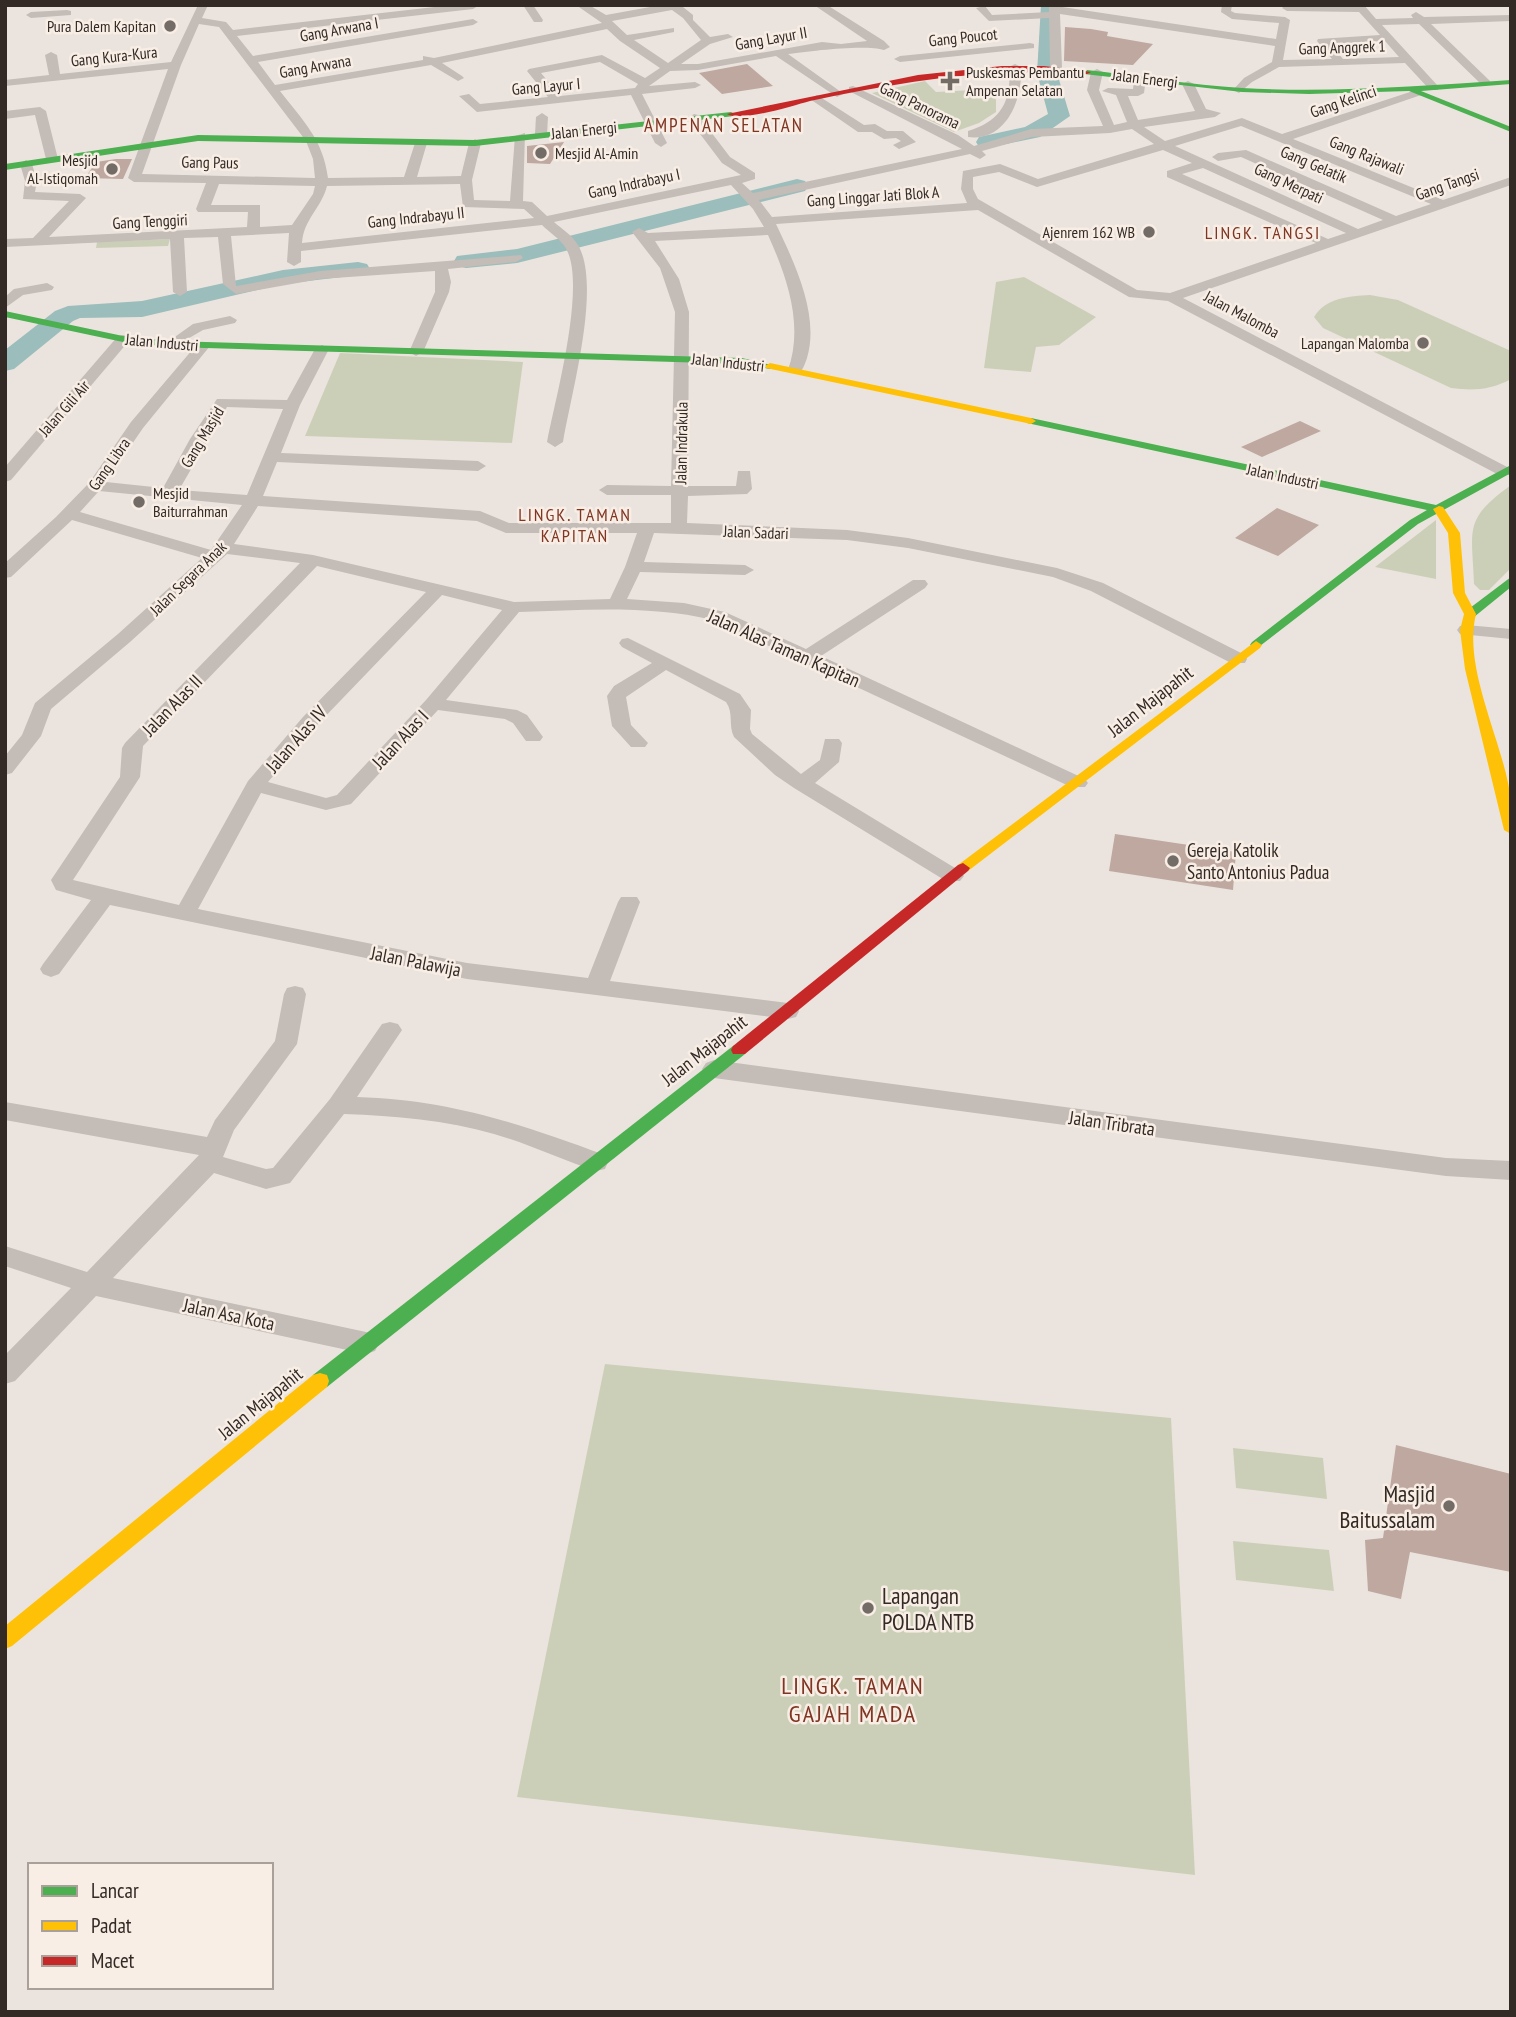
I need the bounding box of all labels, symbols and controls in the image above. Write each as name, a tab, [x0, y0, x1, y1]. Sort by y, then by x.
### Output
street label: Gang Arwana I	[298, 12, 380, 46]
place label: Pura Dalem Kapitan	[47, 16, 156, 36]
marker: Pura Dalem Kapitan	[162, 18, 178, 34]
street label: Gang Layur II	[734, 22, 808, 54]
street label: Gang Poucot	[928, 23, 999, 51]
street label: Gang Anggrek 1	[1298, 35, 1386, 59]
street label: Gang Kura-Kura	[70, 42, 158, 70]
street label: Gang Arwana	[278, 50, 352, 82]
place label: Puskesmas Pembantu Ampenan Selatan	[966, 62, 1084, 100]
street label: Jalan Energi	[1110, 64, 1179, 92]
marker: Puskesmas Pembantu Ampenan Selatan	[940, 71, 960, 91]
street label: Gang Layur I	[511, 73, 581, 99]
street label: Gang Panorama	[877, 77, 963, 133]
street label: Gang Kelinci	[1307, 80, 1379, 122]
district label: AMPENAN SELATAN	[644, 113, 804, 137]
street label: Jalan Energi	[549, 117, 618, 144]
street label: Gang Rajawali	[1327, 131, 1407, 179]
street label: Gang Gelatik	[1278, 141, 1351, 187]
place label: Mesjid Al-Amin	[555, 143, 638, 163]
marker: Mesjid Al-Amin	[533, 145, 549, 161]
place label: Mesjid Al-Istiqomah	[27, 150, 98, 188]
street label: Gang Paus	[181, 152, 239, 172]
street label: Gang Merpati	[1251, 158, 1327, 208]
marker: Mesjid Al-Istiqomah	[104, 161, 120, 177]
street label: Gang Indrabayu I	[586, 163, 682, 203]
street label: Gang Tangsi	[1412, 164, 1482, 204]
street label: Gang Linggar Jati Blok A	[806, 181, 940, 211]
street label: Gang Indrabayu II	[367, 202, 465, 232]
street label: Gang Tenggiri	[112, 209, 188, 233]
district label: LINGK. TANGSI	[1205, 221, 1321, 244]
place label: Ajenrem 162 WB	[1043, 222, 1135, 242]
marker: Ajenrem 162 WB	[1141, 224, 1157, 240]
street label: Jalan Malomba	[1200, 286, 1283, 342]
street label: Jalan Industri	[124, 329, 199, 355]
place label: Lapangan Malomba	[1301, 333, 1409, 353]
marker: Lapangan Malomba	[1415, 335, 1431, 351]
street label: Jalan Industri	[690, 348, 765, 376]
street label: Jalan Gili Air	[34, 375, 94, 441]
street label: Jalan Indrakula	[670, 402, 692, 485]
street label: Gang Masjid	[176, 403, 228, 471]
street label: Gang Libra	[84, 434, 134, 494]
street label: Jalan Industri	[1244, 458, 1321, 493]
place label: Mesjid Baiturrahman	[153, 483, 228, 521]
marker: Mesjid Baiturrahman	[131, 494, 147, 510]
district label: LINGK. TAMAN KAPITAN	[518, 503, 632, 547]
street label: Jalan Sadari	[722, 521, 789, 543]
street label: Jalan Segara Anak	[145, 536, 231, 620]
street label: Jalan Alas Taman Kapitan	[703, 603, 864, 692]
street label: Jalan Majapahit	[1102, 660, 1198, 742]
street label: Jalan Alas II	[136, 669, 207, 742]
street label: Jalan Alas IV	[260, 701, 332, 778]
street label: Jalan Alas I	[366, 704, 433, 774]
place label: Gereja Katolik Santo Antonius Padua	[1187, 838, 1329, 884]
marker: Gereja Katolik Santo Antonius Padua	[1165, 853, 1181, 869]
street label: Jalan Palawija	[368, 940, 463, 981]
street label: Jalan Majapahit	[656, 1009, 752, 1091]
street label: Jalan Tribrata	[1067, 1105, 1156, 1141]
street label: Jalan Asa Kota	[180, 1292, 277, 1335]
street label: Jalan Majapahit	[212, 1361, 308, 1445]
place label: Masjid Baitussalam	[1339, 1479, 1435, 1534]
marker: Masjid Baitussalam	[1441, 1498, 1457, 1514]
place label: Lapangan POLDA NTB	[882, 1581, 974, 1636]
marker: Lapangan POLDA NTB	[860, 1600, 876, 1616]
district label: LINGK. TAMAN GAJAH MADA	[781, 1670, 925, 1729]
legend	[28, 1863, 273, 1989]
text: Lancar	[91, 1877, 139, 1904]
text: Padat	[91, 1912, 132, 1939]
text: Macet	[91, 1947, 135, 1974]

